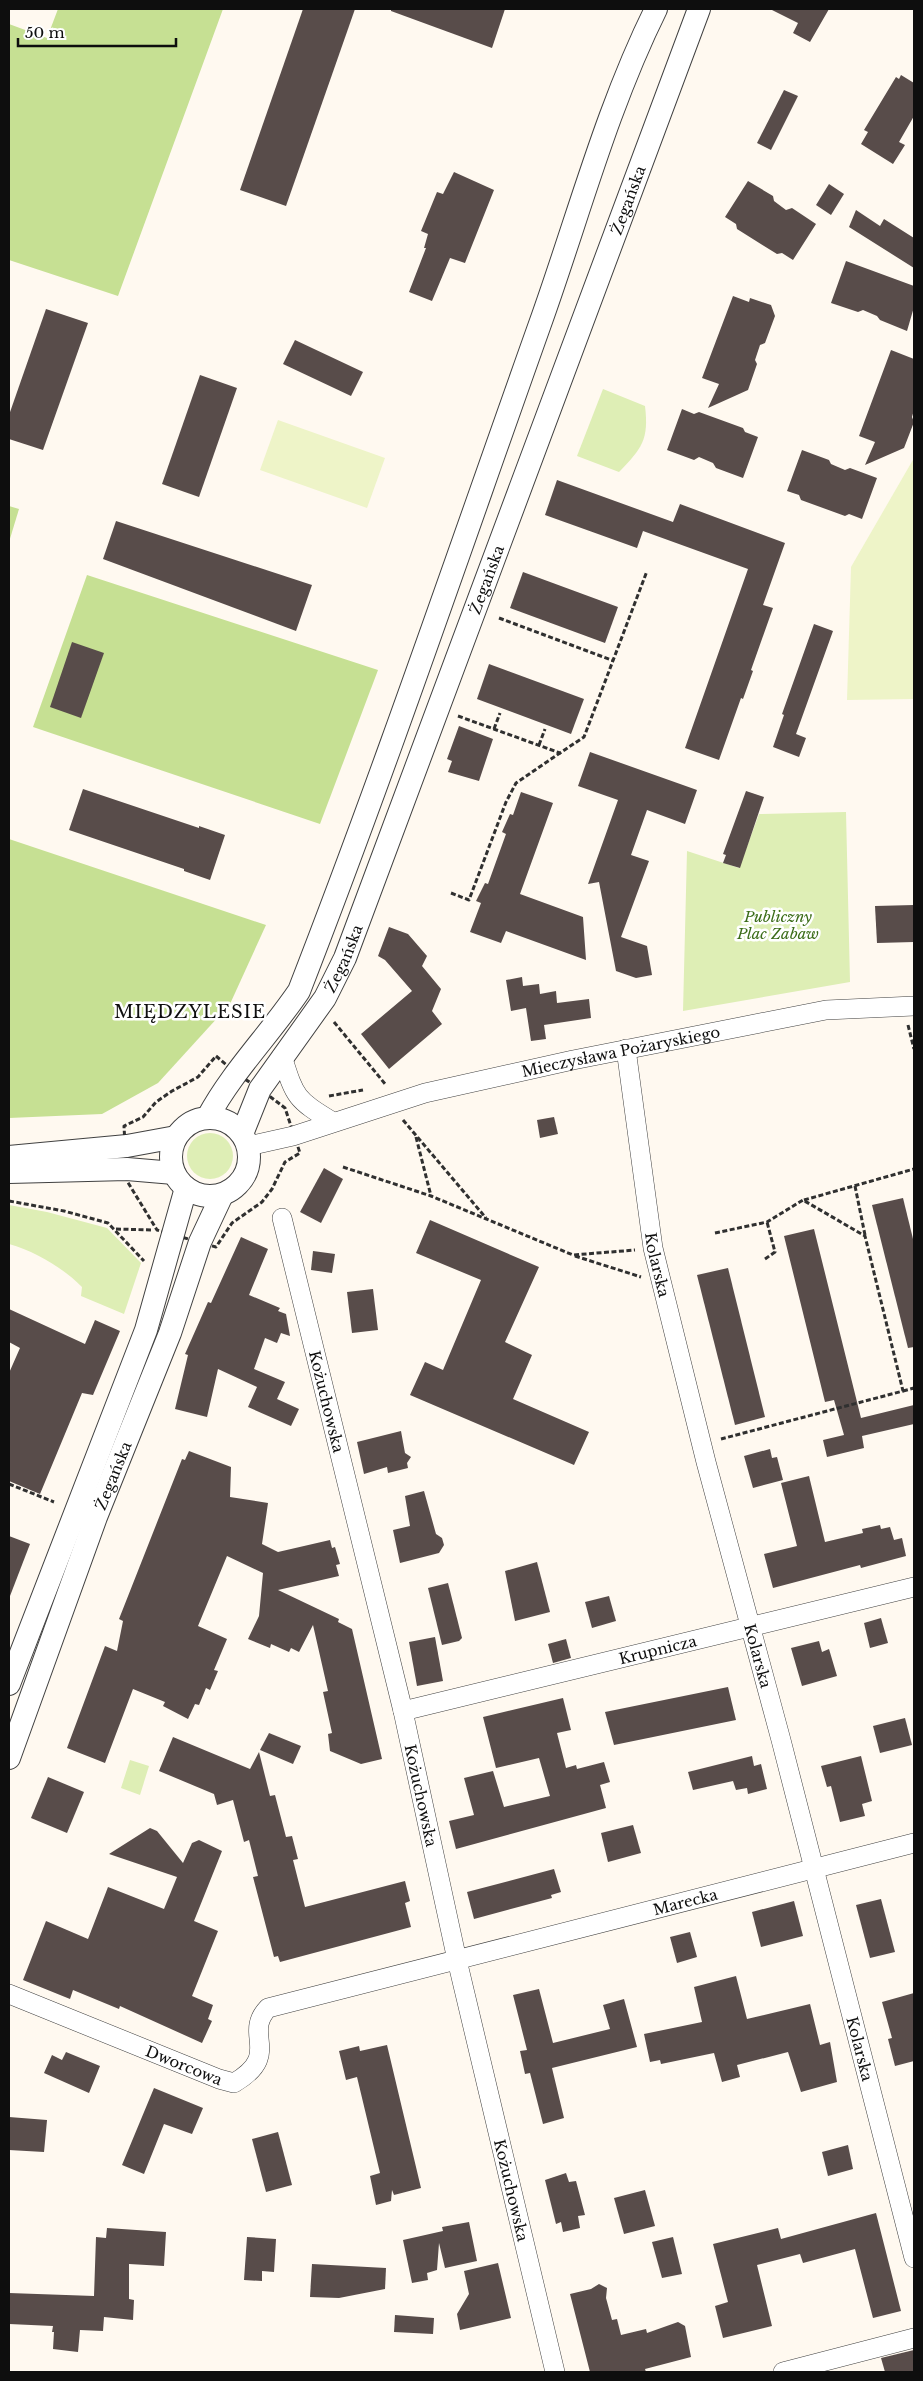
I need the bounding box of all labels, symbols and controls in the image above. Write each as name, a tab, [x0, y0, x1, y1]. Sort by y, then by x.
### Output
scale bar	[18, 15, 175, 47]
text: 50 m	[25, 23, 65, 42]
street label: Żegańska	[606, 162, 649, 237]
street label: Żegańska	[465, 542, 508, 617]
park label: Publiczny Plac Zabaw	[736, 907, 819, 943]
street label: Żegańska	[320, 921, 366, 995]
district label: MIĘDZYLESIE	[114, 1001, 266, 1023]
street label: Mieczysława Pożaryskiego	[520, 1022, 722, 1081]
street label: Kolarska	[641, 1231, 674, 1300]
street label: Kożuchowska	[305, 1349, 349, 1455]
street label: Żegańska	[90, 1438, 135, 1512]
street label: Kolarska	[741, 1622, 776, 1691]
street label: Krupnicza	[617, 1630, 699, 1668]
street label: Kożuchowska	[401, 1742, 442, 1849]
street label: Marecka	[651, 1884, 720, 1919]
street label: Kolarska	[843, 2015, 878, 2084]
street label: Dworcowa	[143, 2041, 226, 2089]
street label: Kożuchowska	[490, 2137, 533, 2244]

